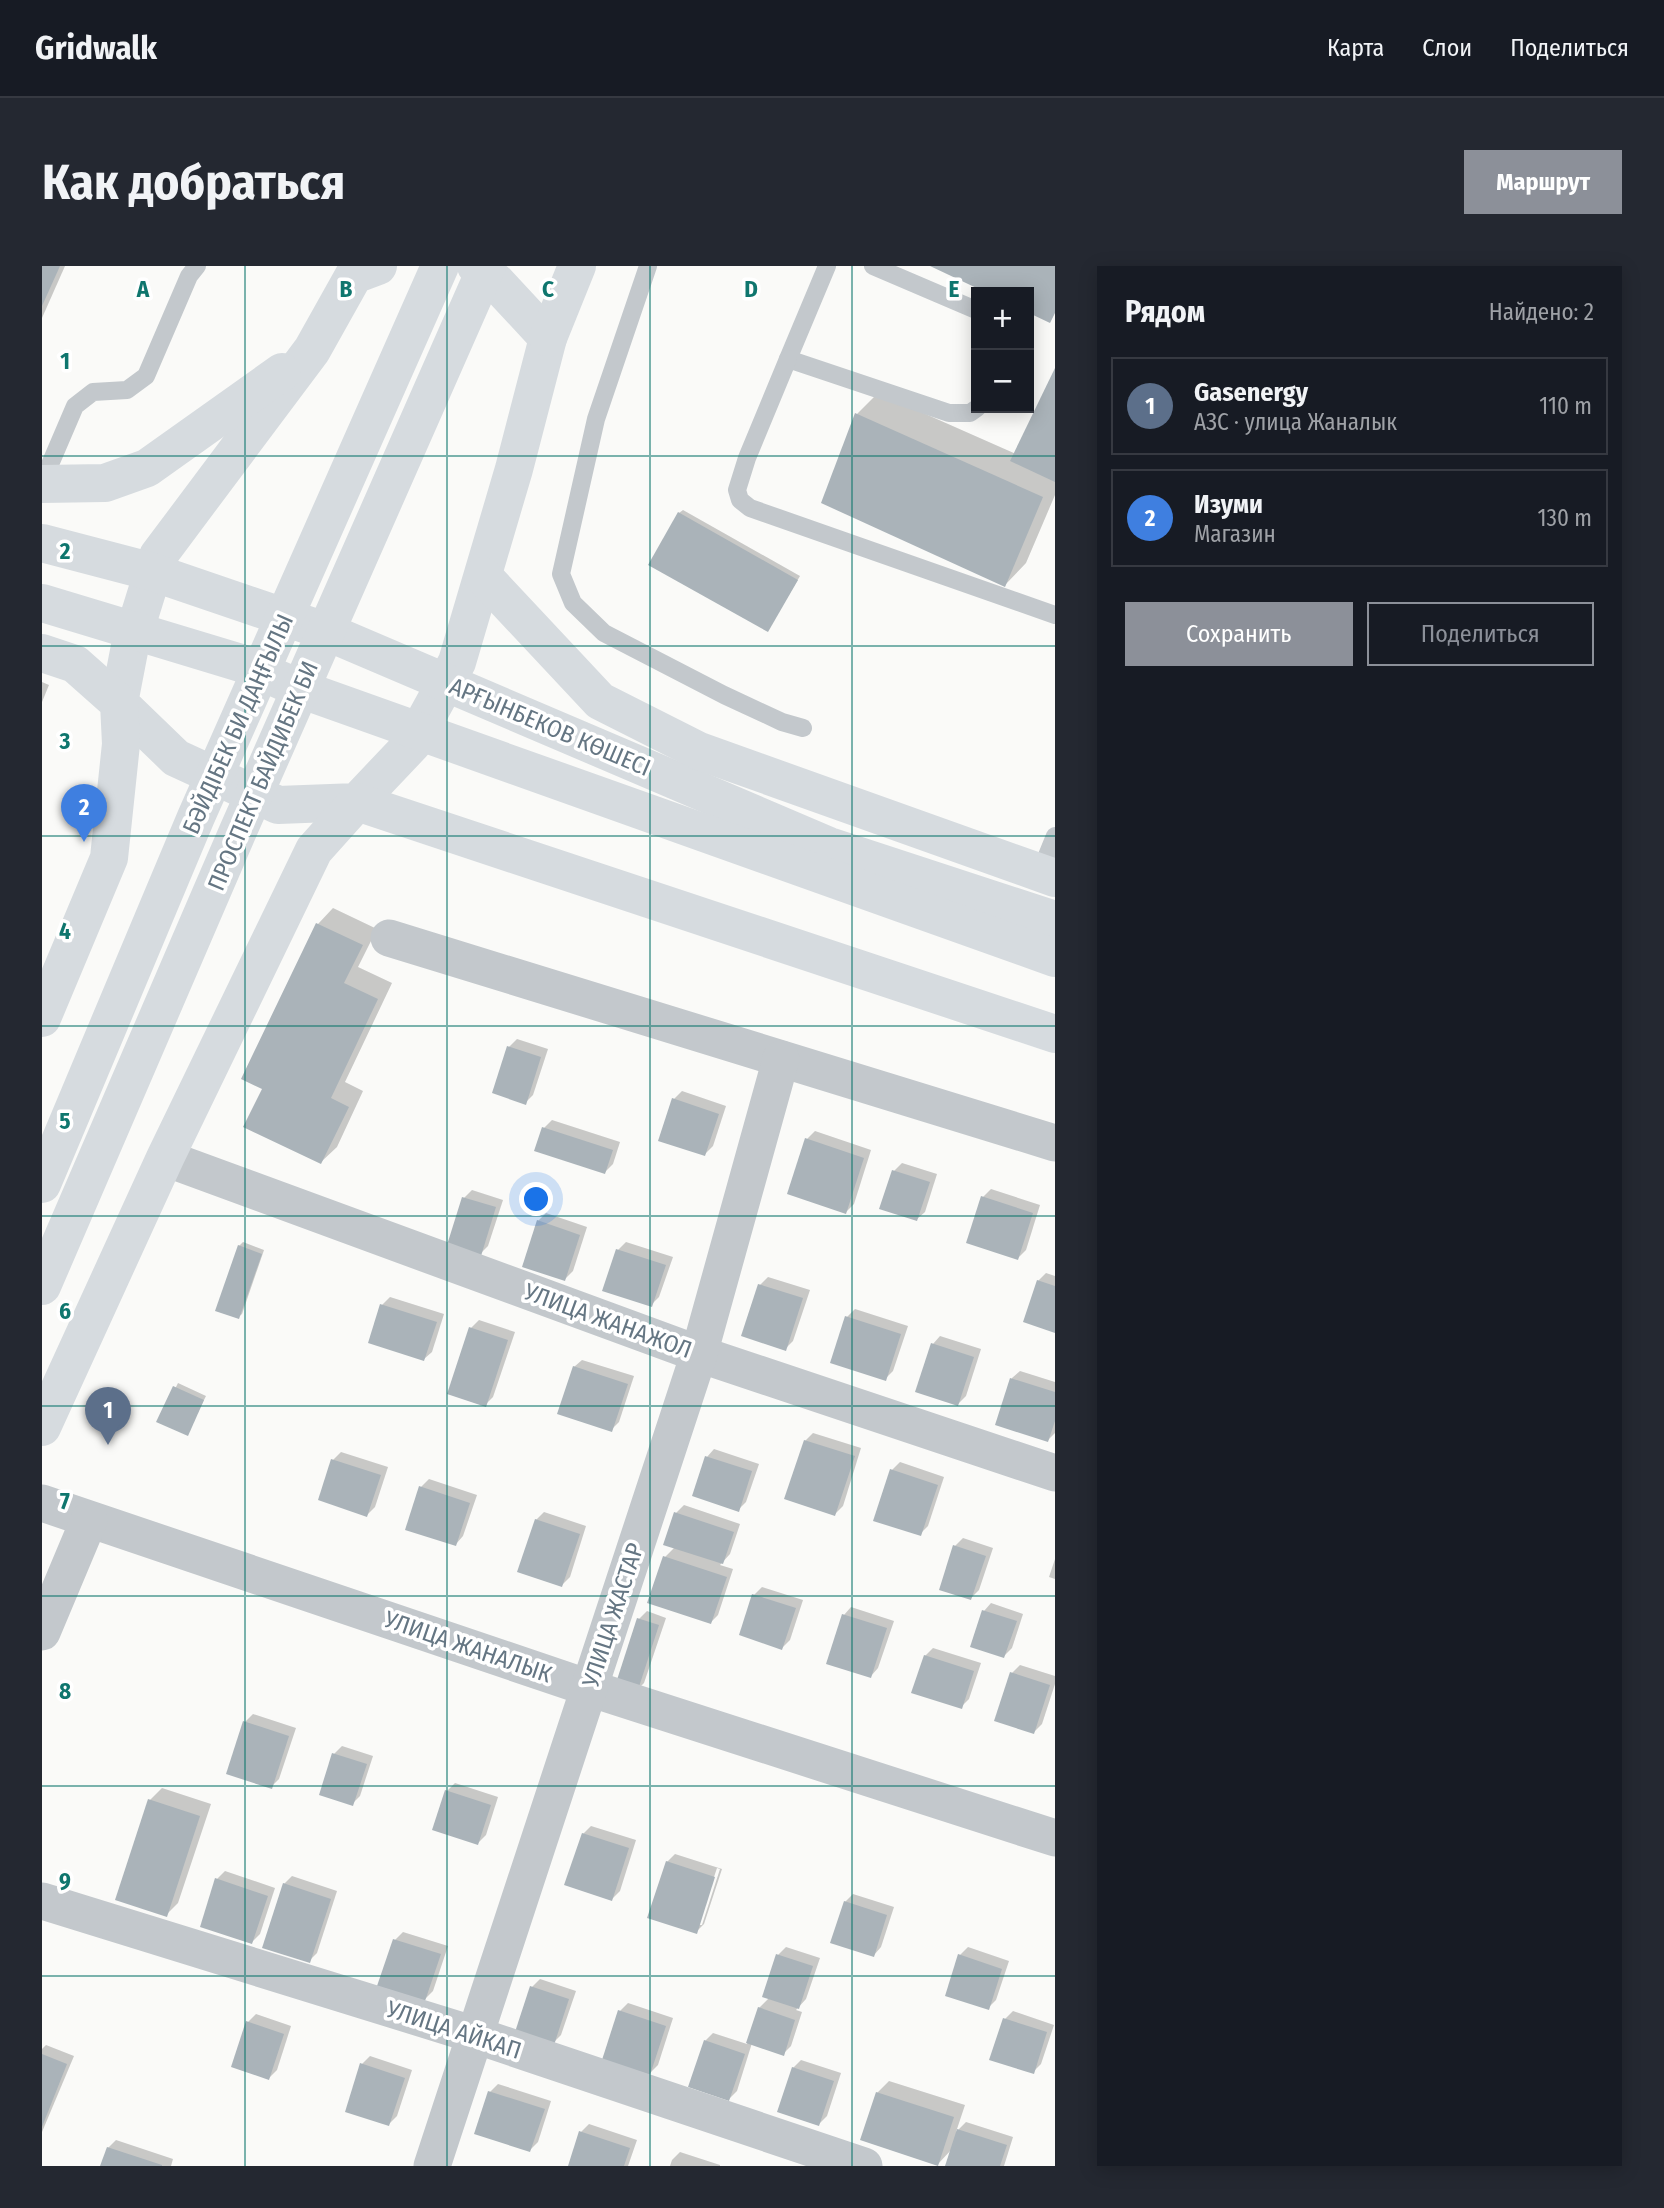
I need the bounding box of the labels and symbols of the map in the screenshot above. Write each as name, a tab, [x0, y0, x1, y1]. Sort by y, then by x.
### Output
text: A	[136, 275, 150, 303]
text: B	[340, 275, 353, 303]
text: C	[542, 275, 554, 303]
text: D	[744, 275, 758, 303]
text: E	[949, 275, 960, 303]
text: 1	[60, 347, 70, 375]
text: 2	[59, 537, 71, 565]
street label: БӘЙДІБЕК БИ ДАҢҒЫЛЫ	[177, 610, 299, 838]
street label: ПРОСПЕКТ БАЙДИБЕК БИ	[202, 657, 324, 895]
street label: АРҒЫНБЕКОВ КӨШЕСІ	[445, 672, 655, 782]
text: 3	[59, 727, 71, 755]
pin: 2	[61, 784, 107, 842]
text: 4	[59, 917, 71, 945]
text: 5	[59, 1107, 71, 1135]
your location	[519, 1182, 553, 1216]
street label: УЛИЦА ЖАНАЖОЛ	[519, 1277, 696, 1364]
text: 6	[59, 1297, 71, 1325]
pin: 1	[85, 1387, 131, 1445]
text: 7	[60, 1487, 70, 1515]
street label: УЛИЦА ЖАСТАР	[576, 1539, 649, 1692]
street label: УЛИЦА ЖАНАЛЫК	[380, 1605, 555, 1689]
text: 8	[59, 1677, 71, 1705]
text: 9	[59, 1867, 71, 1895]
street label: УЛИЦА АЙКАП	[382, 1995, 525, 2065]

